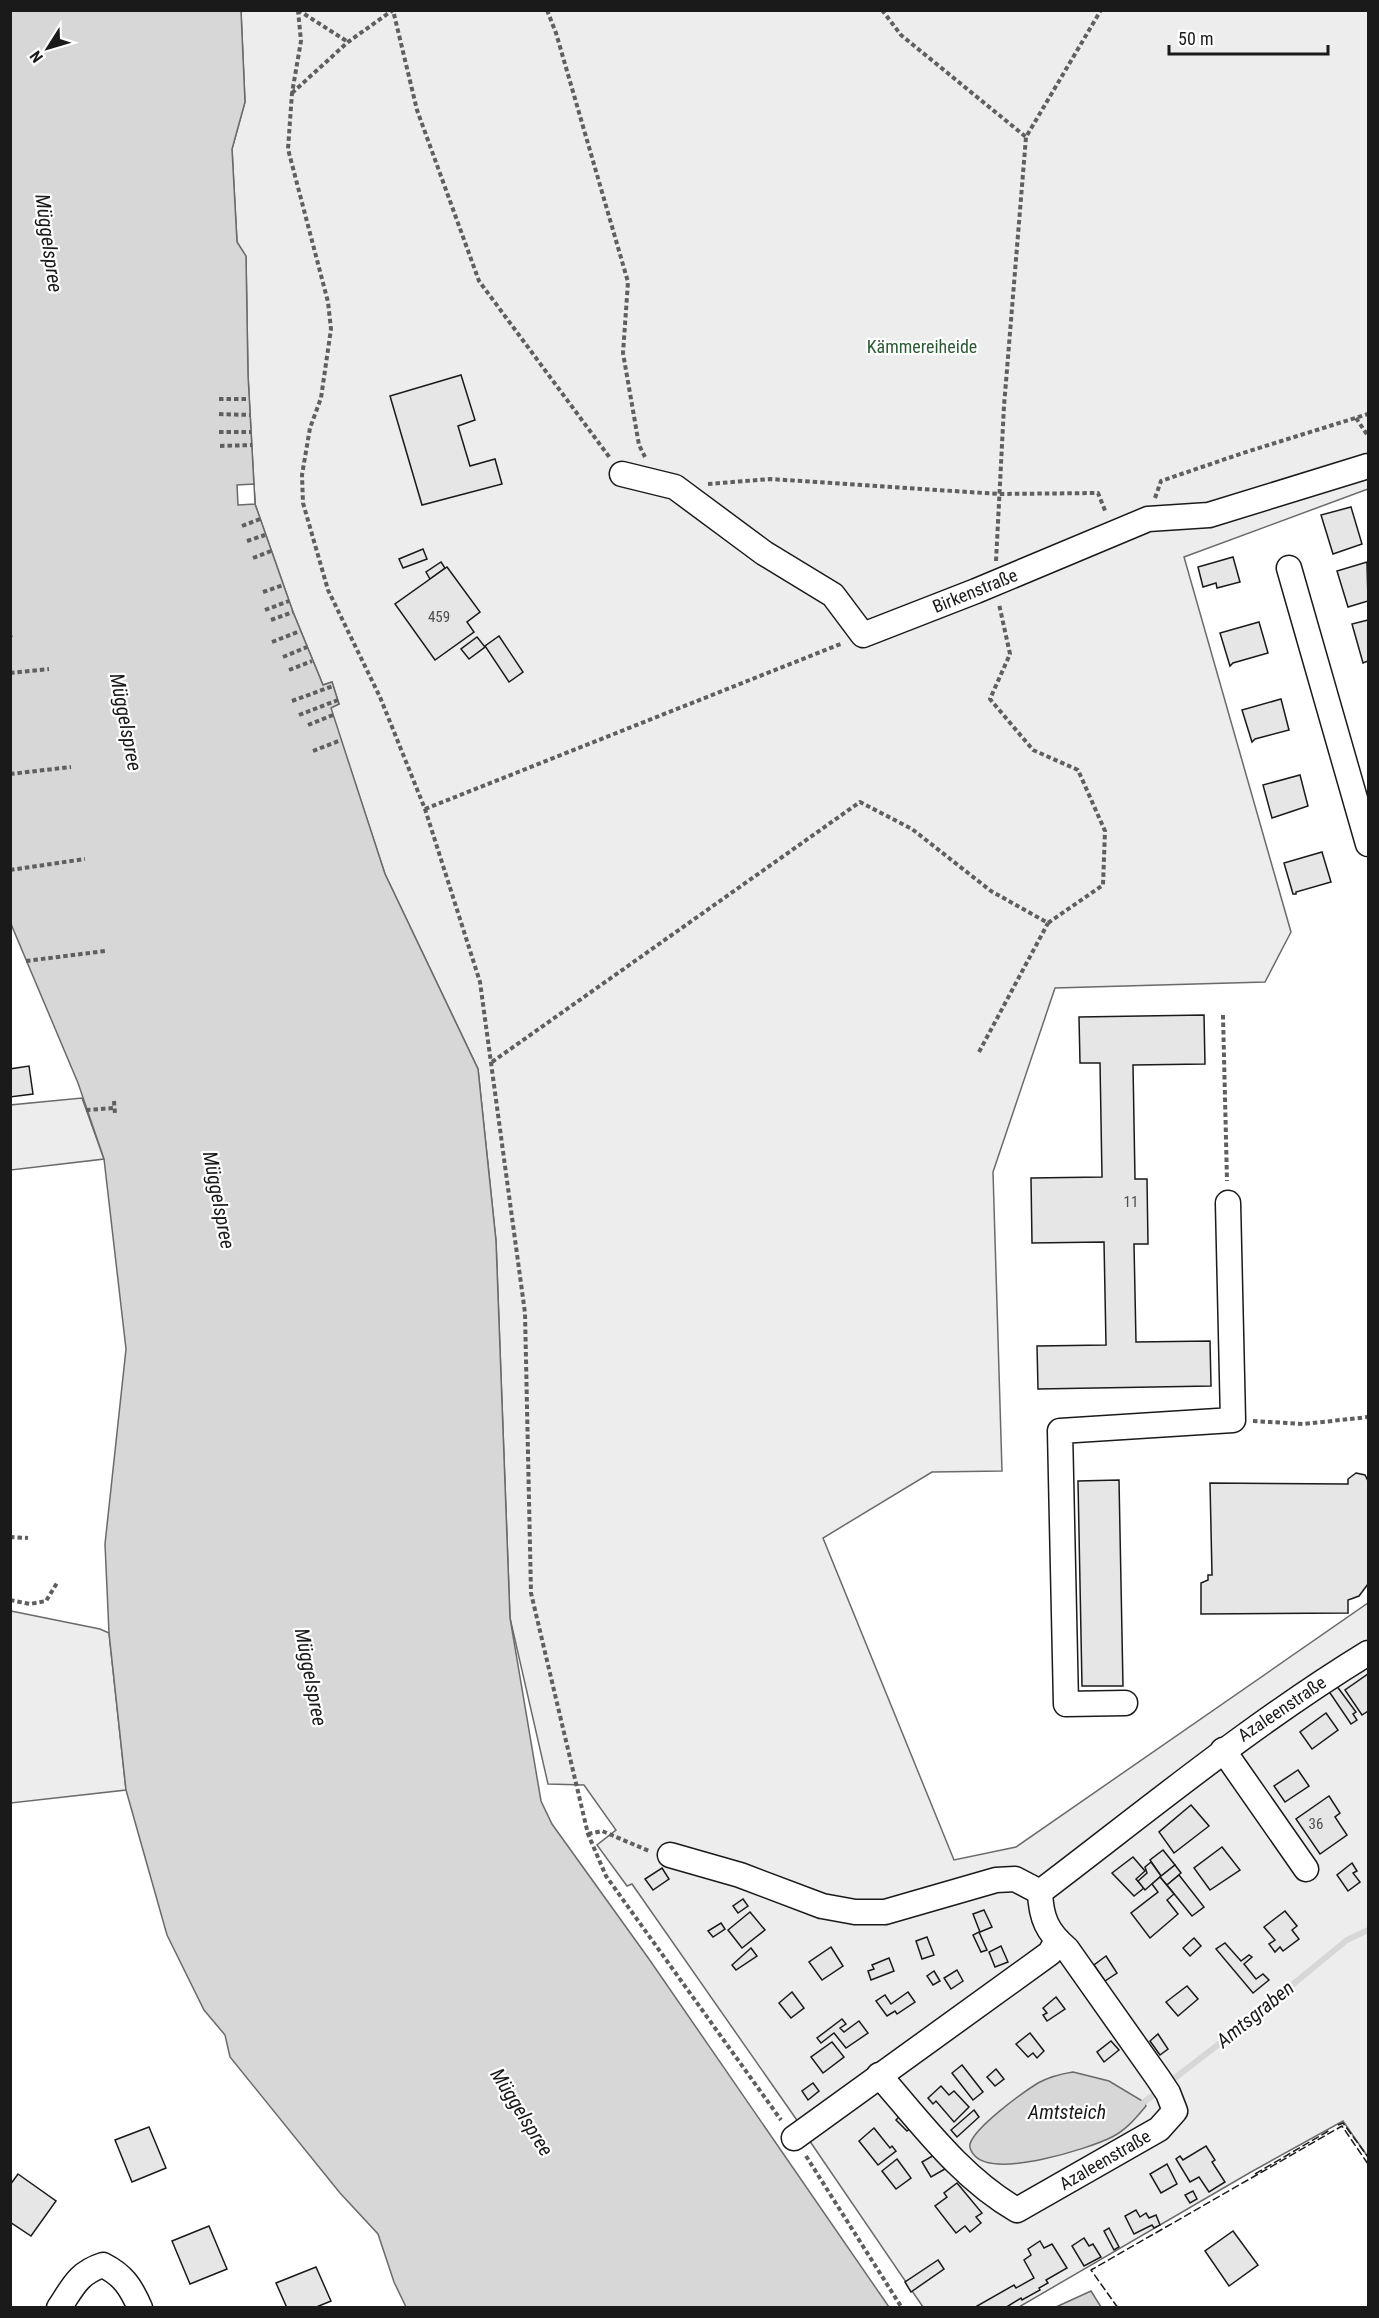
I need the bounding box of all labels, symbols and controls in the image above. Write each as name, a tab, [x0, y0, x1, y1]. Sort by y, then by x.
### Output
north arrow	[18, 18, 78, 78]
scale bar	[1169, 18, 1328, 56]
text: 50 m	[1178, 28, 1213, 49]
text: N	[26, 47, 47, 66]
water label: Müggelspree	[30, 192, 68, 294]
park label: Kämmereiheide	[867, 336, 977, 357]
street label: Birkenstraße	[929, 564, 1020, 617]
house number: 459	[428, 608, 450, 626]
water label: Müggelspree	[105, 671, 147, 773]
water label: Müggelspree	[198, 1149, 240, 1251]
house number: 11	[1124, 1193, 1138, 1211]
water label: Müggelspree	[290, 1626, 332, 1728]
street label: Azaleenstraße	[1234, 1671, 1330, 1746]
house number: 36	[1309, 1815, 1323, 1833]
water label: Amtsgraben	[1211, 1975, 1299, 2053]
water label: Müggelspree	[486, 2064, 558, 2160]
water label: Amtsteich	[1027, 2100, 1106, 2124]
street label: Azaleenstraße	[1055, 2125, 1154, 2194]

